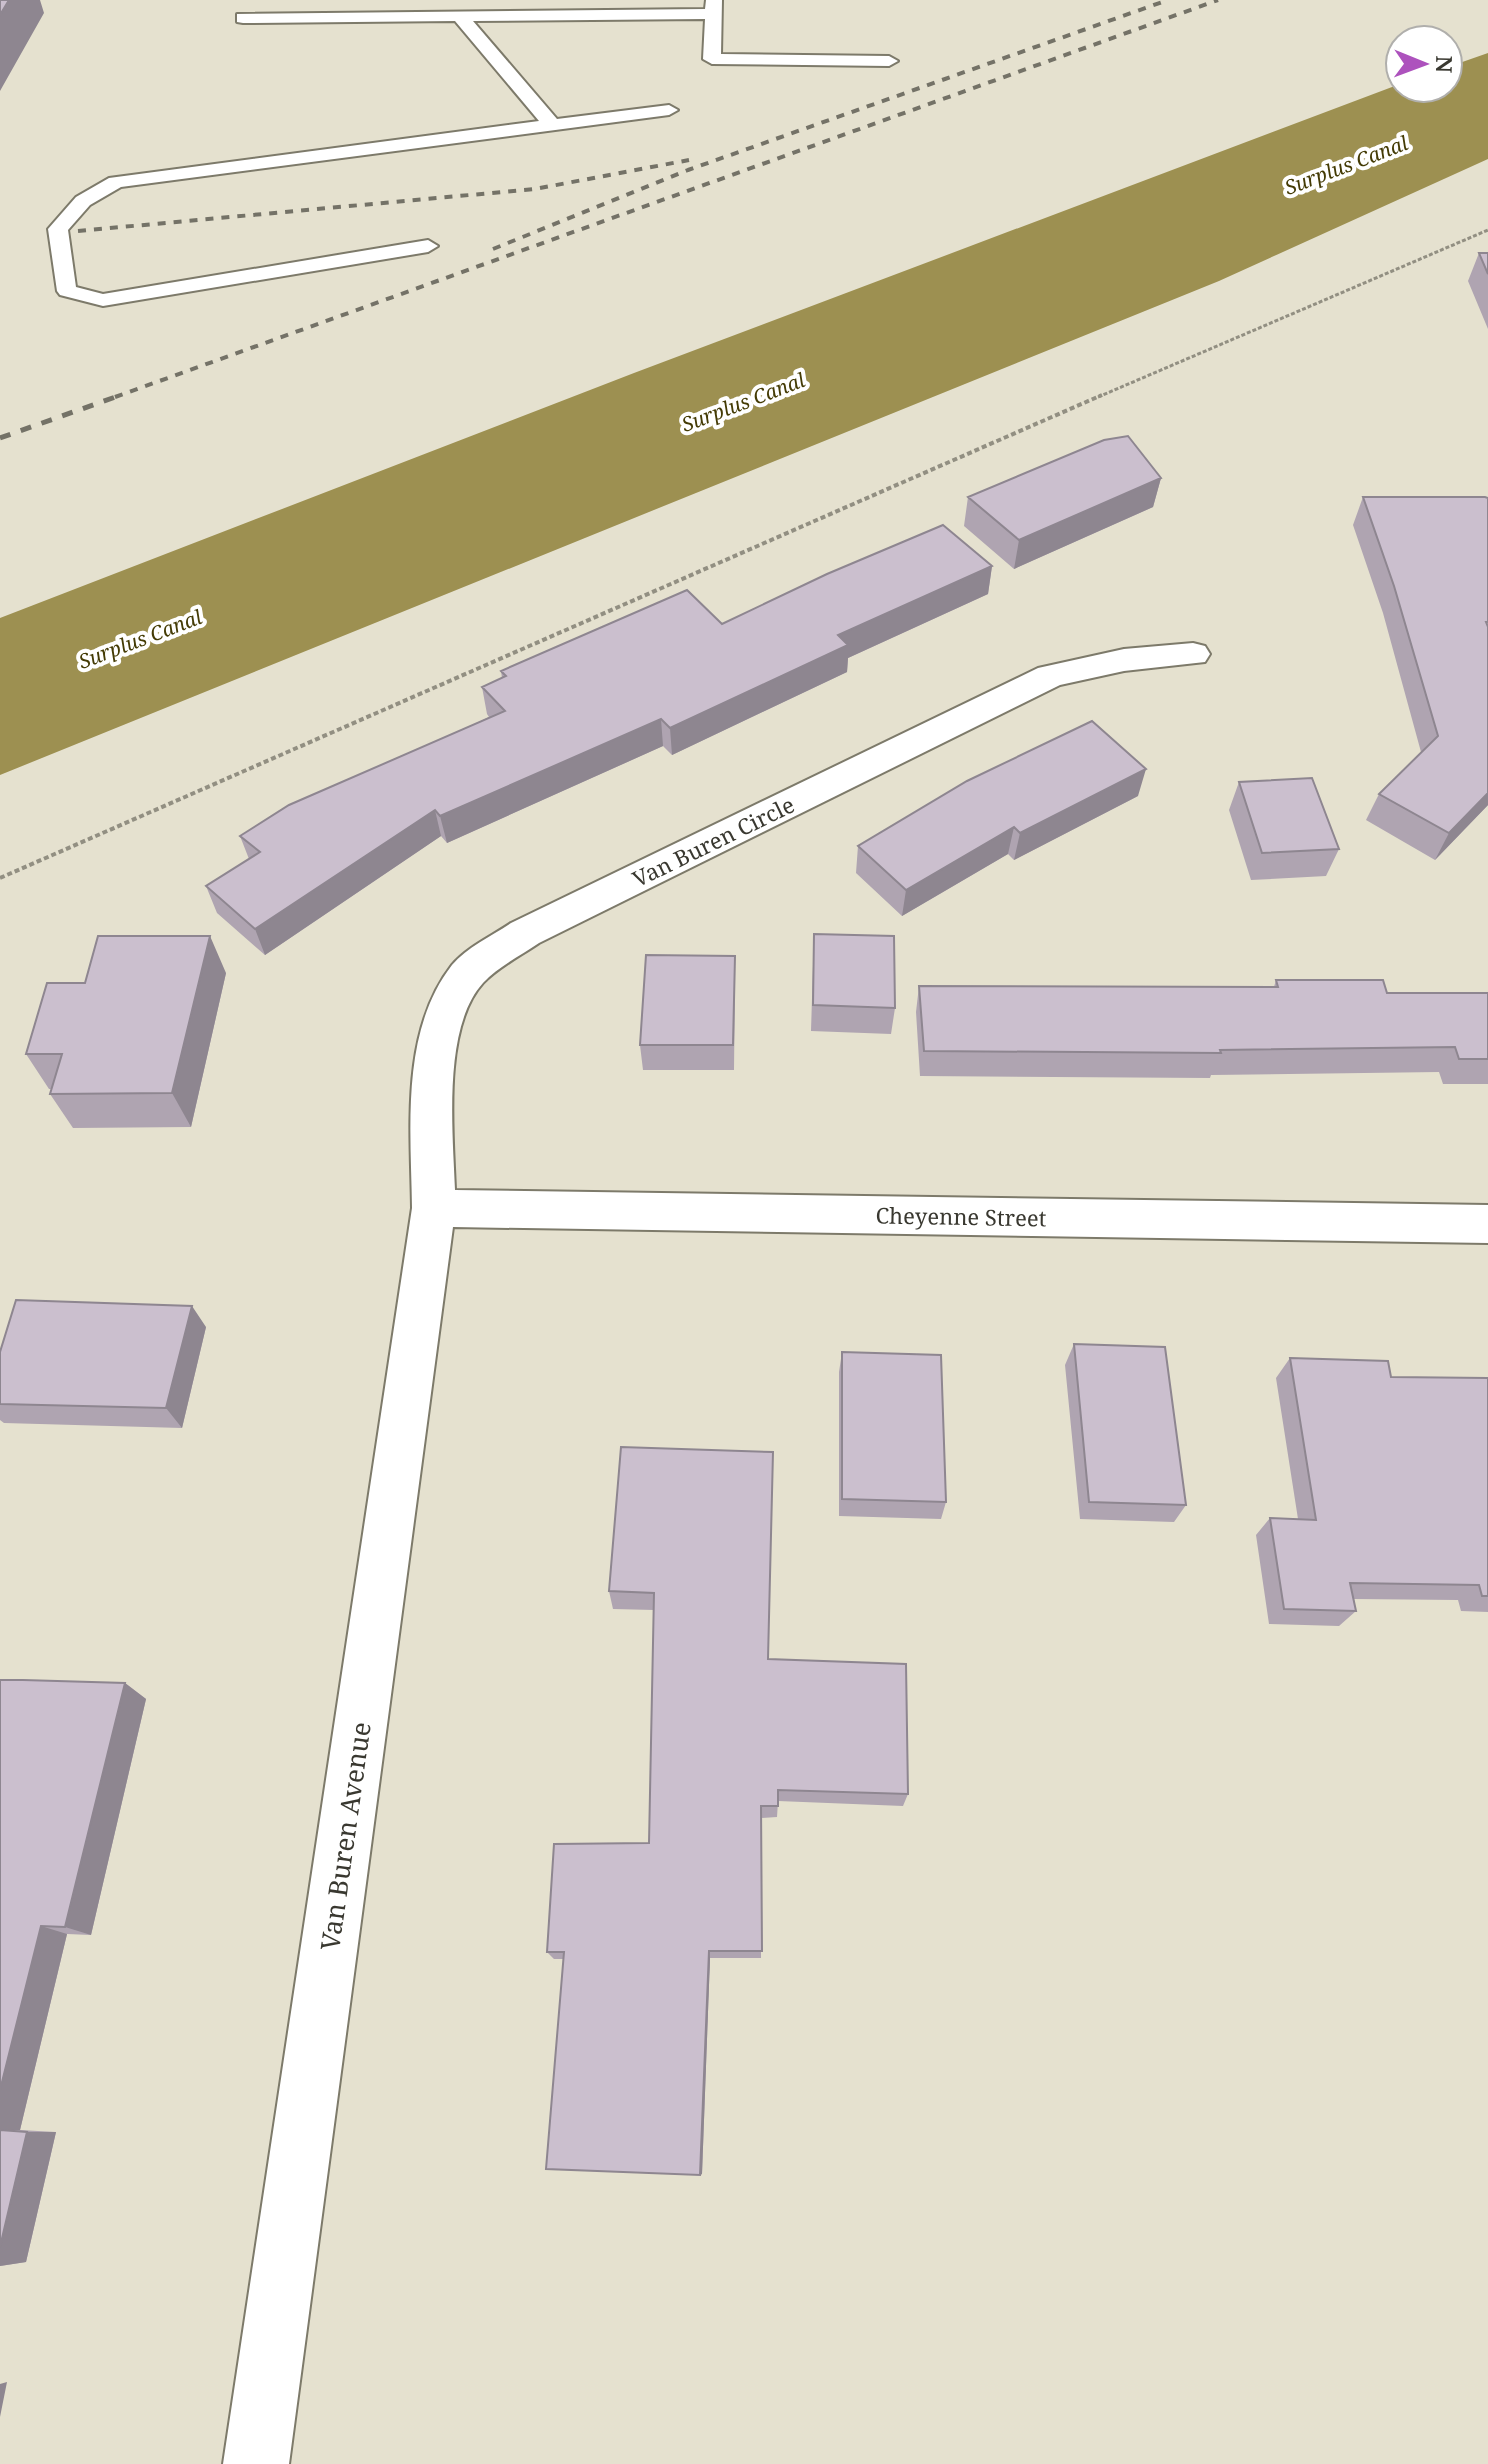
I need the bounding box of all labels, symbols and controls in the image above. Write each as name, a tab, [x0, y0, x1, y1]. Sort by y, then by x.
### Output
north arrow	[1384, 24, 1464, 104]
text: N	[1430, 55, 1460, 73]
water label: Surplus Canal	[1280, 129, 1412, 201]
water label: Surplus Canal	[677, 366, 809, 438]
water label: Surplus Canal	[74, 603, 206, 675]
street label: Van Buren Circle	[627, 789, 799, 893]
street label: Cheyenne Street	[875, 1200, 1047, 1232]
street label: Van Buren Avenue	[311, 1719, 379, 1953]

